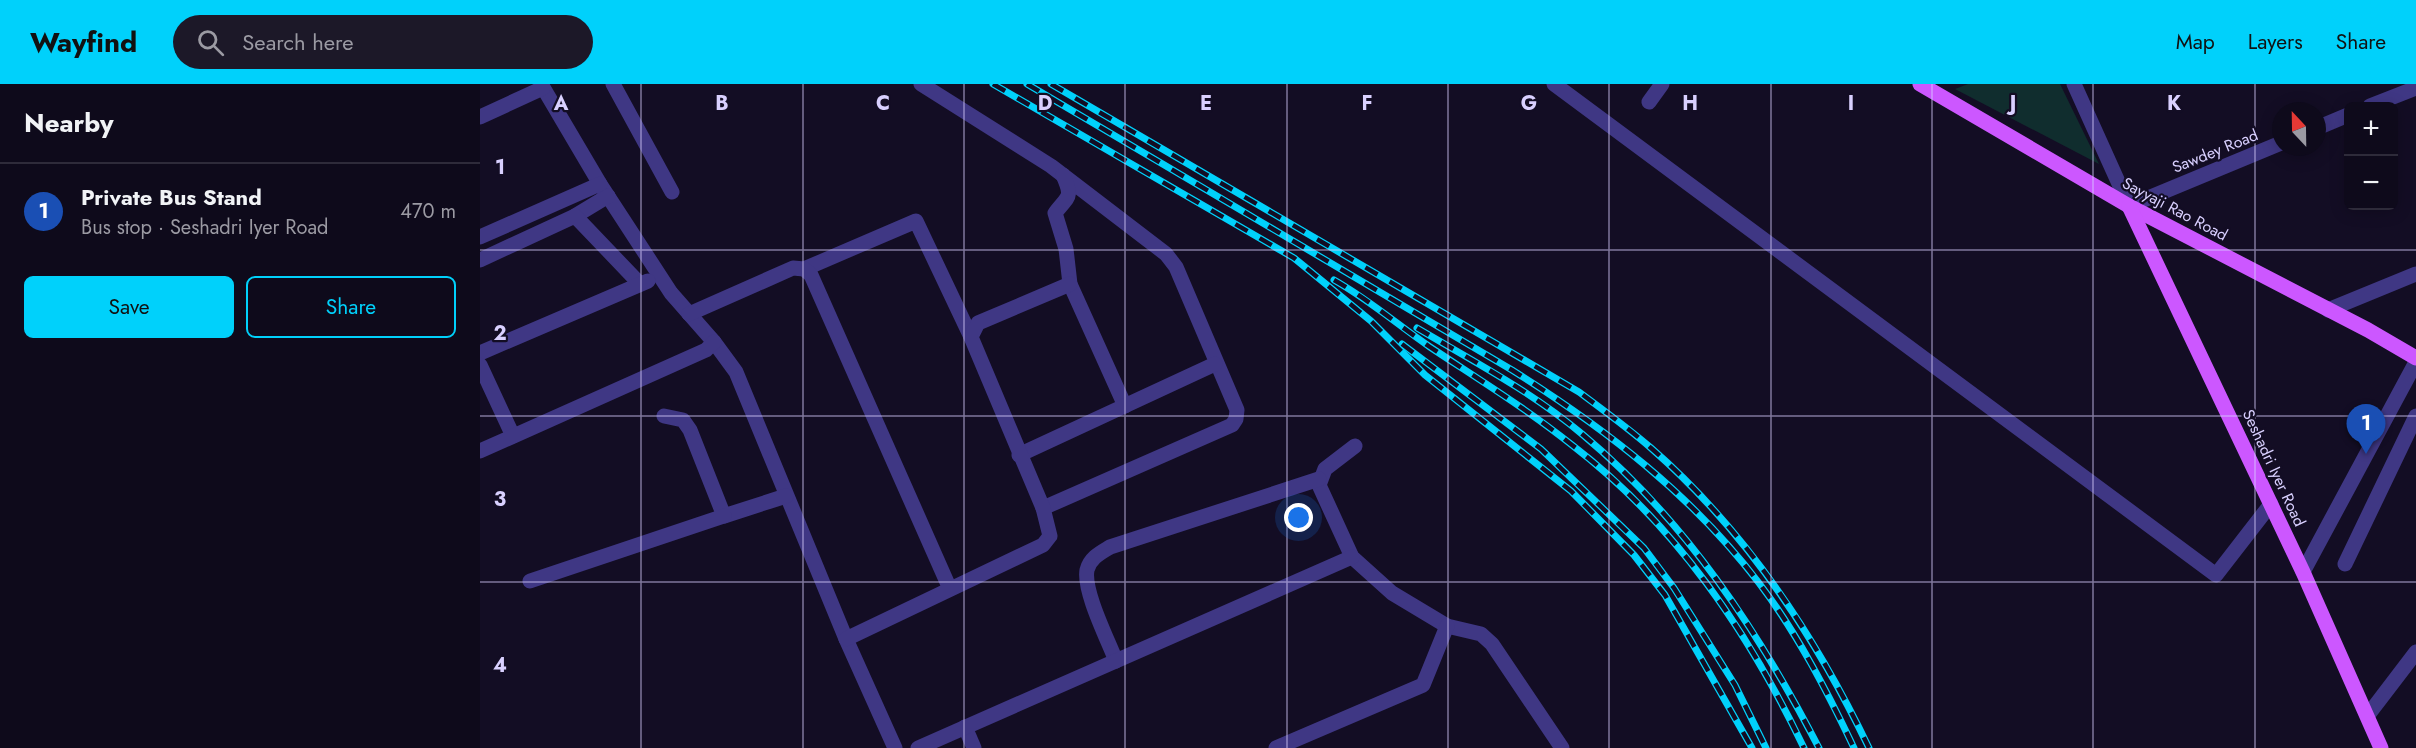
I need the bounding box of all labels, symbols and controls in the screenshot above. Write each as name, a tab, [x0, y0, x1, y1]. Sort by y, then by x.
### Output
search box	[173, 15, 593, 69]
text: Wayfind	[30, 22, 137, 63]
icon: search	[194, 26, 227, 59]
text: Search here	[242, 26, 354, 58]
text: Map	[2176, 27, 2215, 57]
text: Layers	[2248, 27, 2303, 57]
text: Share	[2336, 27, 2386, 57]
text: A	[553, 89, 569, 118]
text: B	[715, 89, 729, 118]
text: C	[876, 89, 890, 118]
text: D	[1038, 89, 1052, 118]
text: E	[1200, 89, 1212, 118]
text: F	[1361, 89, 1373, 118]
text: G	[1521, 89, 1537, 118]
text: H	[1682, 89, 1698, 118]
text: I	[1848, 89, 1854, 118]
text: J	[2006, 89, 2016, 118]
text: K	[2167, 89, 2181, 118]
north arrow	[2272, 102, 2326, 156]
map controls	[2344, 102, 2398, 210]
button: +	[2344, 102, 2398, 156]
text: Nearby	[24, 104, 113, 142]
street label: Sawdey Road	[2169, 123, 2261, 179]
text: 1	[495, 153, 505, 182]
button: −	[2344, 156, 2398, 210]
street label: Sayyaji Rao Road	[2118, 172, 2232, 246]
text: Private Bus Stand	[81, 181, 262, 213]
text: 1	[38, 197, 49, 226]
text: 470 m	[400, 197, 456, 226]
text: Bus stop · Seshadri Iyer Road	[81, 213, 329, 242]
button: Save	[24, 276, 234, 338]
button: Share	[246, 276, 456, 338]
text: 2	[493, 319, 507, 348]
pin: 1	[2346, 404, 2386, 454]
street label: Seshadri Iyer Road	[2237, 406, 2311, 530]
text: 3	[494, 485, 506, 514]
your location	[1284, 503, 1313, 532]
text: 4	[493, 651, 507, 680]

